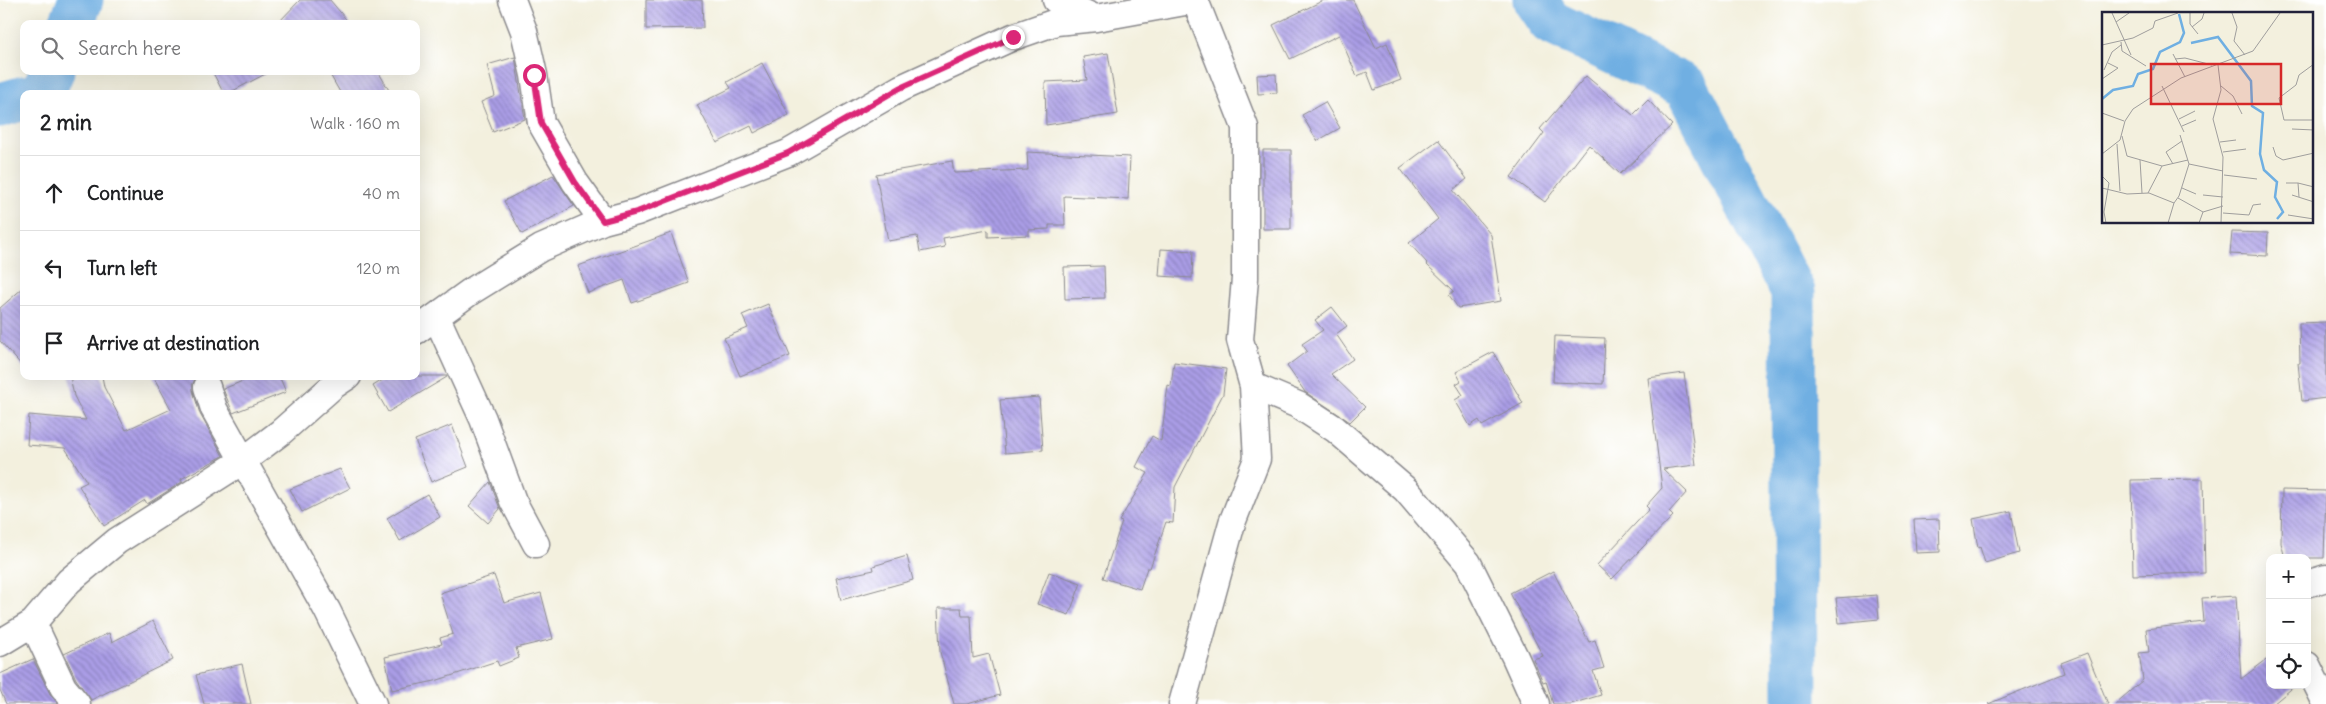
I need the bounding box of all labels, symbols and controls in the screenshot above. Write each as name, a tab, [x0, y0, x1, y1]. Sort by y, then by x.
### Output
inset map	[2102, 12, 2314, 224]
search box	[20, 20, 420, 75]
route end	[1002, 26, 1025, 49]
icon: search	[38, 34, 66, 62]
text: Search here	[78, 36, 181, 60]
route start	[523, 64, 546, 87]
text: 2 min	[40, 109, 92, 136]
text: Walk · 160 m	[310, 113, 400, 133]
icon: ahead	[40, 179, 68, 207]
text: Continue	[87, 181, 164, 205]
text: 40 m	[362, 183, 400, 203]
icon: left	[40, 254, 68, 282]
text: Turn left	[87, 256, 157, 280]
text: 120 m	[357, 258, 400, 278]
icon: arrive	[40, 329, 68, 357]
text: Arrive at destination	[87, 331, 260, 355]
map controls	[2266, 554, 2311, 689]
button: +	[2266, 554, 2311, 599]
button: −	[2266, 599, 2311, 644]
button: locate	[2266, 644, 2311, 689]

